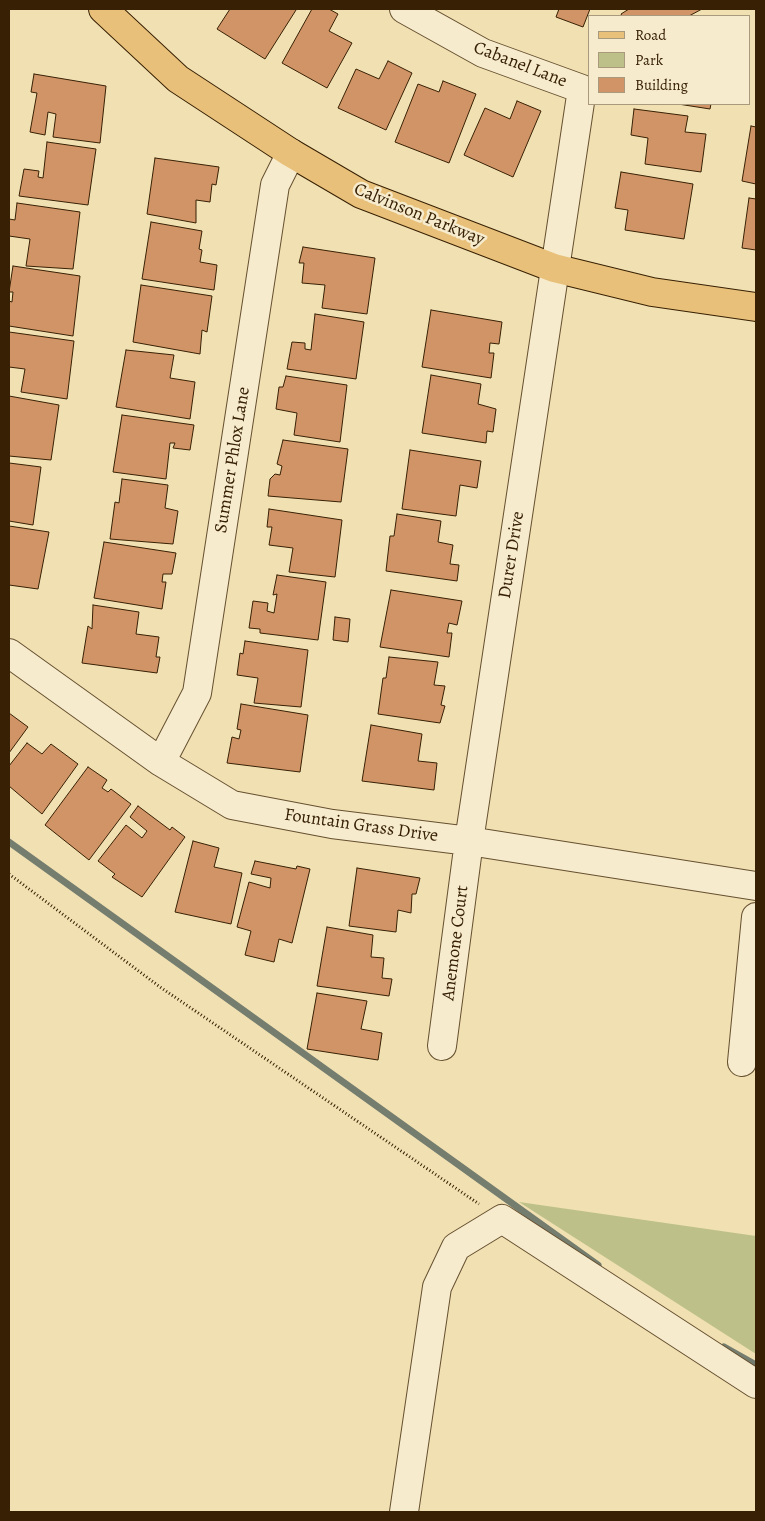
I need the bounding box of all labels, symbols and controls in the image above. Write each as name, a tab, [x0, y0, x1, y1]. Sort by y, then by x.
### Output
legend	[588, 15, 750, 105]
text: Road	[635, 25, 666, 45]
street label: Cabanel Lane	[470, 37, 570, 93]
text: Park	[635, 50, 663, 70]
text: Building	[635, 75, 688, 95]
street label: Calvinson Parkway	[351, 179, 487, 251]
street label: Summer Phlox Lane	[211, 385, 255, 535]
street label: Durer Drive	[494, 510, 530, 600]
street label: Fountain Grass Drive	[283, 805, 439, 847]
street label: Anemone Court	[438, 884, 474, 1002]

